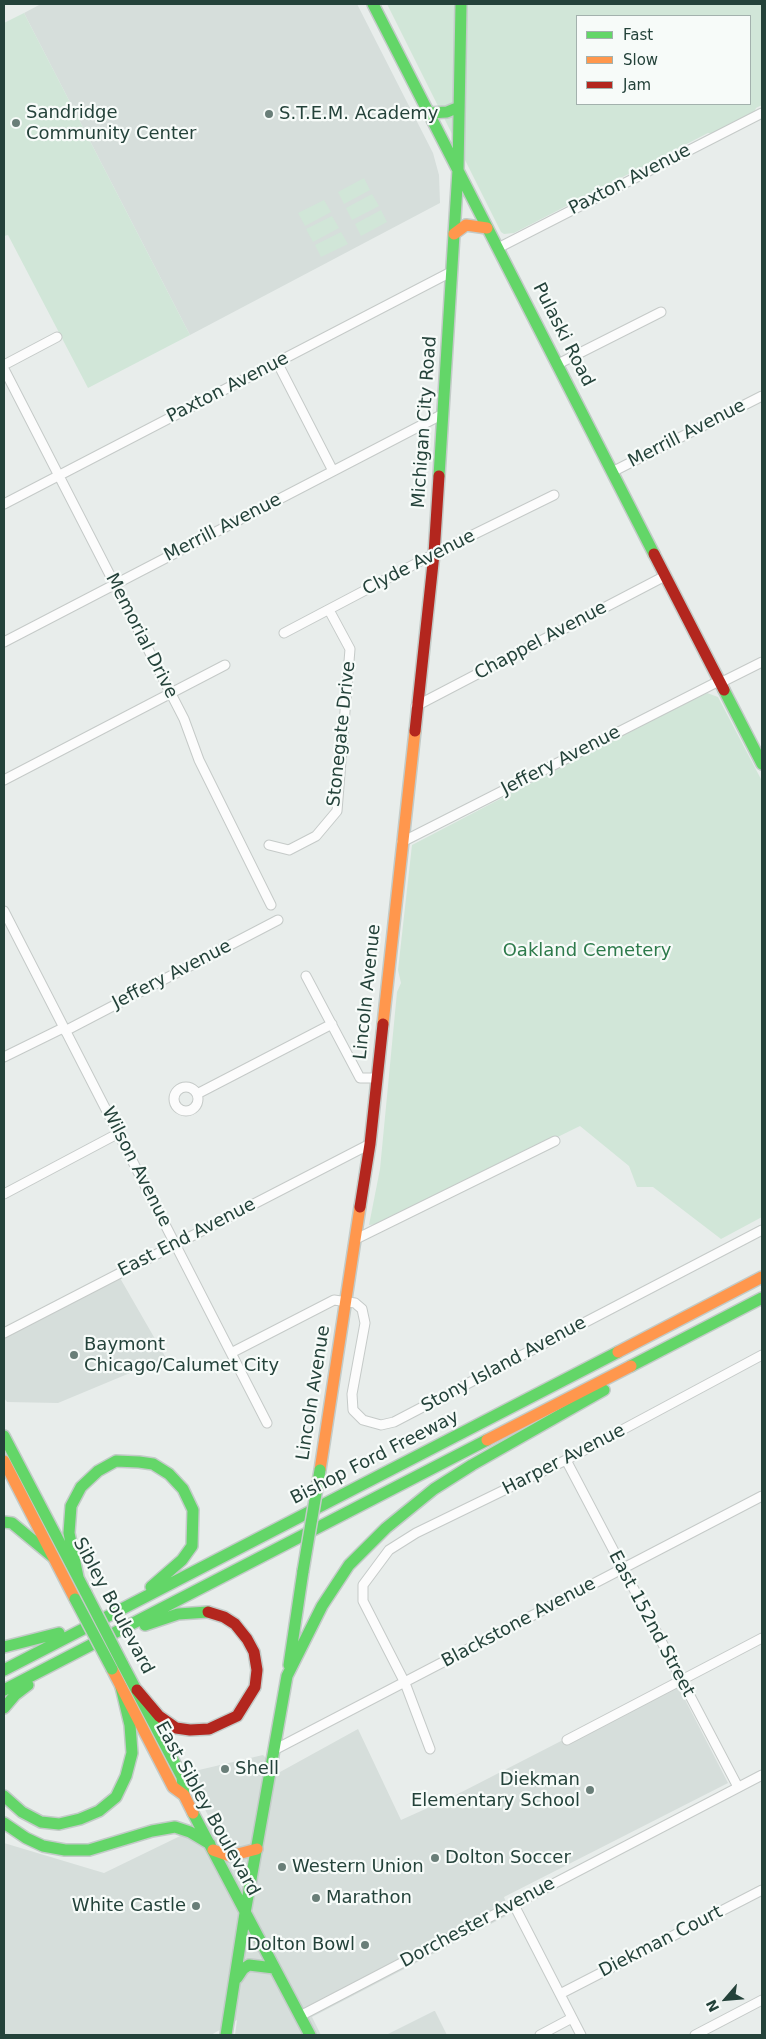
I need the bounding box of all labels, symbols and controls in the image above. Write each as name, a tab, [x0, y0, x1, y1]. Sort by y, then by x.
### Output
legend	[576, 15, 751, 105]
text: Fast	[623, 26, 653, 44]
text: Slow	[623, 51, 658, 69]
text: Jam	[623, 76, 651, 94]
place label: Sandridge Community Center	[26, 102, 196, 144]
place label: S.T.E.M. Academy	[279, 103, 438, 125]
marker: S.T.E.M. Academy	[263, 108, 275, 120]
marker: Sandridge Community Center	[10, 117, 22, 129]
street label: Paxton Avenue	[565, 140, 695, 220]
street label: Pulaski Road	[528, 279, 598, 391]
street label: Michigan City Road	[408, 335, 442, 509]
street label: Paxton Avenue	[163, 348, 293, 428]
street label: Merrill Avenue	[625, 395, 749, 473]
street label: Merrill Avenue	[161, 489, 285, 567]
street label: Clyde Avenue	[359, 525, 479, 601]
street label: Memorial Drive	[100, 570, 182, 702]
street label: Chappel Avenue	[471, 597, 611, 685]
street label: Stonegate Drive	[324, 660, 360, 808]
street label: Jeffery Avenue	[498, 722, 624, 800]
street label: Lincoln Avenue	[350, 923, 386, 1061]
street label: Jeffery Avenue	[109, 936, 235, 1014]
park label: Oakland Cemetery	[503, 940, 671, 962]
street label: Wilson Avenue	[96, 1103, 176, 1231]
street label: East End Avenue	[115, 1194, 259, 1282]
street label: Stony Island Avenue	[418, 1312, 590, 1418]
street label: Lincoln Avenue	[293, 1324, 335, 1462]
place label: Baymont Chicago/Calumet City	[84, 1334, 279, 1376]
marker: Baymont Chicago/Calumet City	[68, 1349, 80, 1361]
street label: Bishop Ford Freeway	[287, 1406, 463, 1510]
street label: Harper Avenue	[499, 1420, 629, 1500]
street label: Sibley Boulevard	[68, 1534, 158, 1678]
street label: East 152nd Street	[603, 1547, 699, 1701]
street label: Blackstone Avenue	[438, 1573, 600, 1673]
street label: East Sibley Boulevard	[150, 1718, 264, 1900]
place label: Shell	[235, 1758, 279, 1780]
marker: Shell	[219, 1763, 231, 1775]
place label: Diekman Elementary School	[411, 1769, 580, 1812]
marker: Diekman Elementary School	[584, 1784, 596, 1796]
place label: Dolton Soccer	[445, 1847, 571, 1869]
marker: Dolton Soccer	[429, 1852, 441, 1864]
place label: Western Union	[292, 1856, 424, 1878]
marker: Western Union	[276, 1861, 288, 1873]
street label: Dorchester Avenue	[397, 1873, 559, 1973]
place label: Marathon	[326, 1887, 412, 1909]
marker: Marathon	[310, 1892, 322, 1904]
place label: White Castle	[72, 1895, 186, 1917]
marker: White Castle	[190, 1900, 202, 1912]
street label: Diekman Court	[596, 1902, 726, 1982]
place label: Dolton Bowl	[247, 1934, 355, 1956]
marker: Dolton Bowl	[359, 1939, 371, 1951]
north arrow	[701, 1974, 751, 2024]
text: N	[703, 1997, 722, 2015]

